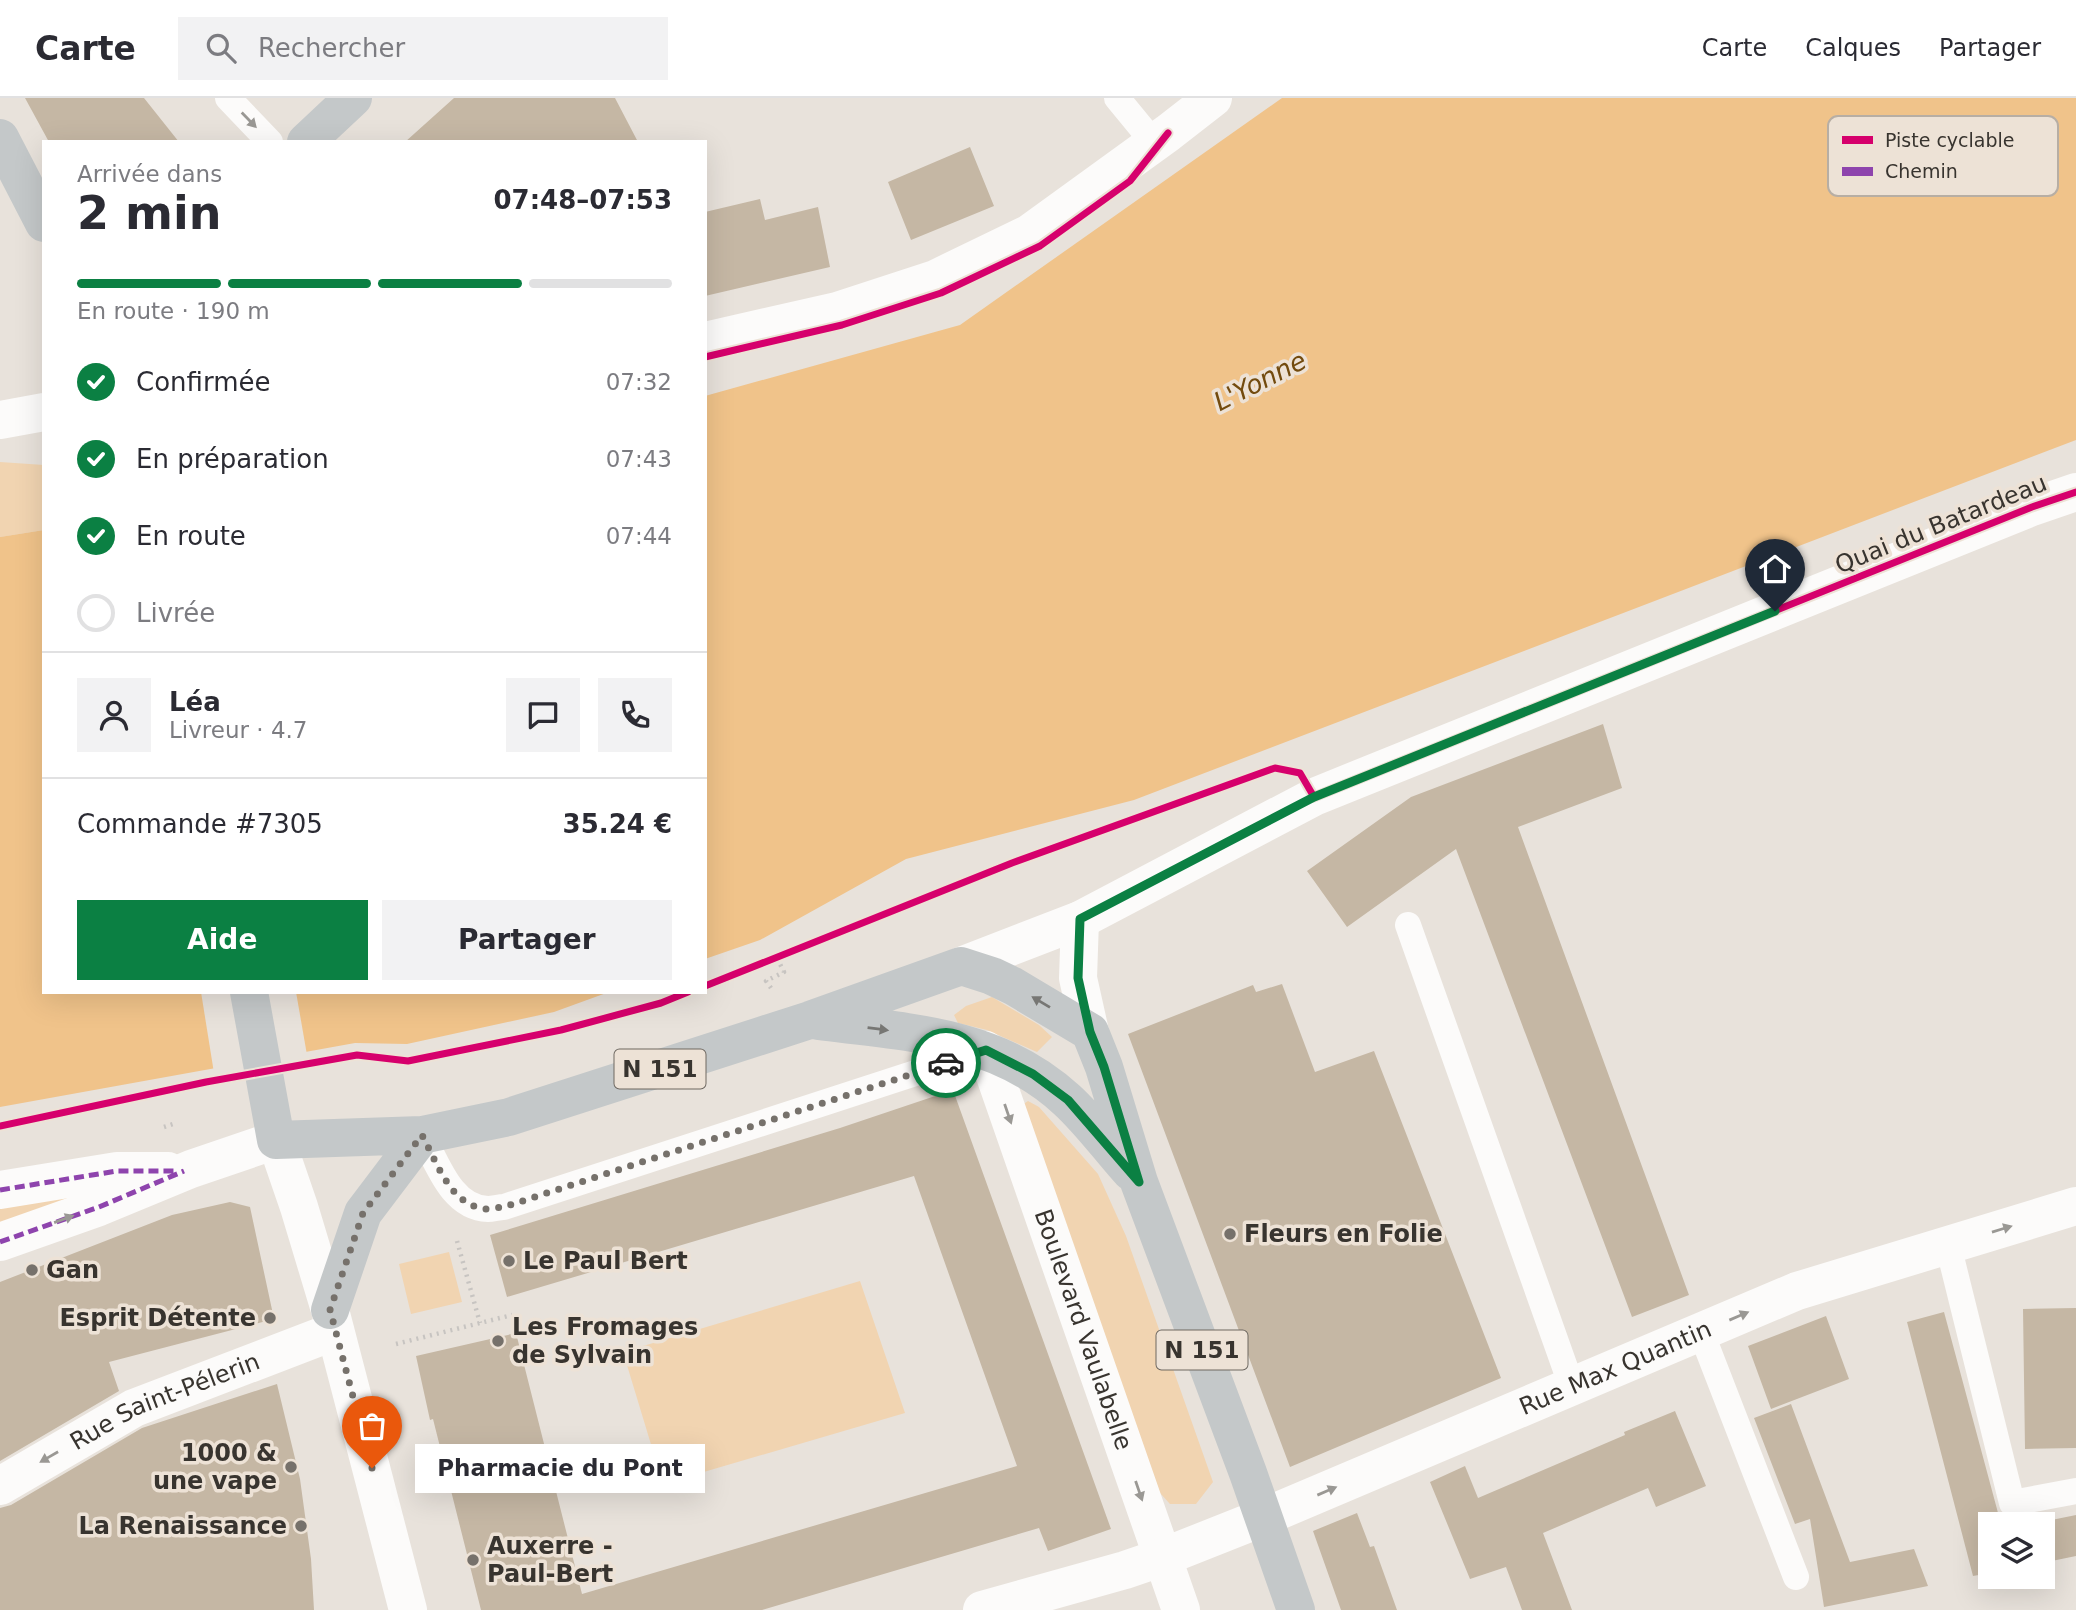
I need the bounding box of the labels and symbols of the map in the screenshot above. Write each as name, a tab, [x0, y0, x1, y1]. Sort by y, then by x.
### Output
one-way arrow	[240, 112, 257, 129]
legend	[1828, 116, 2058, 196]
text: Piste cyclable	[1885, 129, 2014, 151]
text: Chemin	[1885, 160, 1958, 182]
water label: L'Yonne	[1209, 345, 1311, 417]
street label: Quai du Batardeau	[1831, 469, 2051, 579]
pin	[1745, 539, 1805, 611]
one-way arrow	[1032, 996, 1051, 1009]
one-way arrow	[867, 1023, 889, 1034]
courier	[911, 1028, 981, 1098]
road number: N 151	[614, 1050, 706, 1088]
one-way arrow	[1003, 1104, 1014, 1125]
street label: Boulevard Vaulabelle	[1029, 1205, 1138, 1454]
one-way arrow	[54, 1213, 75, 1224]
place label: Fleurs en Folie	[1244, 1220, 1443, 1248]
one-way arrow	[1991, 1223, 2012, 1233]
marker: Fleurs en Folie	[1222, 1226, 1238, 1242]
place label: Le Paul Bert	[523, 1247, 688, 1275]
marker: Le Paul Bert	[501, 1253, 517, 1269]
place label: Gan	[46, 1256, 99, 1284]
marker: Gan	[24, 1262, 40, 1278]
place label: Esprit Détente	[59, 1304, 256, 1332]
marker: Esprit Détente	[262, 1310, 278, 1326]
one-way arrow	[1729, 1310, 1750, 1321]
place label: Les Fromages de Sylvain	[512, 1313, 698, 1369]
street label: Rue Max Quantin	[1515, 1315, 1716, 1421]
road number: N 151	[1156, 1330, 1248, 1370]
marker: Les Fromages de Sylvain	[490, 1333, 506, 1349]
street label: Rue Saint-Pélerin	[65, 1347, 264, 1456]
pin	[342, 1396, 402, 1468]
place label: 1000 & une vape	[153, 1439, 277, 1495]
callout: Pharmacie du Pont	[414, 1444, 704, 1492]
one-way arrow	[40, 1451, 59, 1463]
marker: 1000 & une vape	[283, 1459, 299, 1475]
one-way arrow	[1134, 1481, 1145, 1502]
one-way arrow	[1317, 1485, 1338, 1496]
place label: La Renaissance	[79, 1512, 287, 1540]
marker: La Renaissance	[293, 1518, 309, 1534]
place label: Auxerre - Paul-Bert	[487, 1532, 613, 1588]
marker: Auxerre - Paul-Bert	[465, 1552, 481, 1568]

